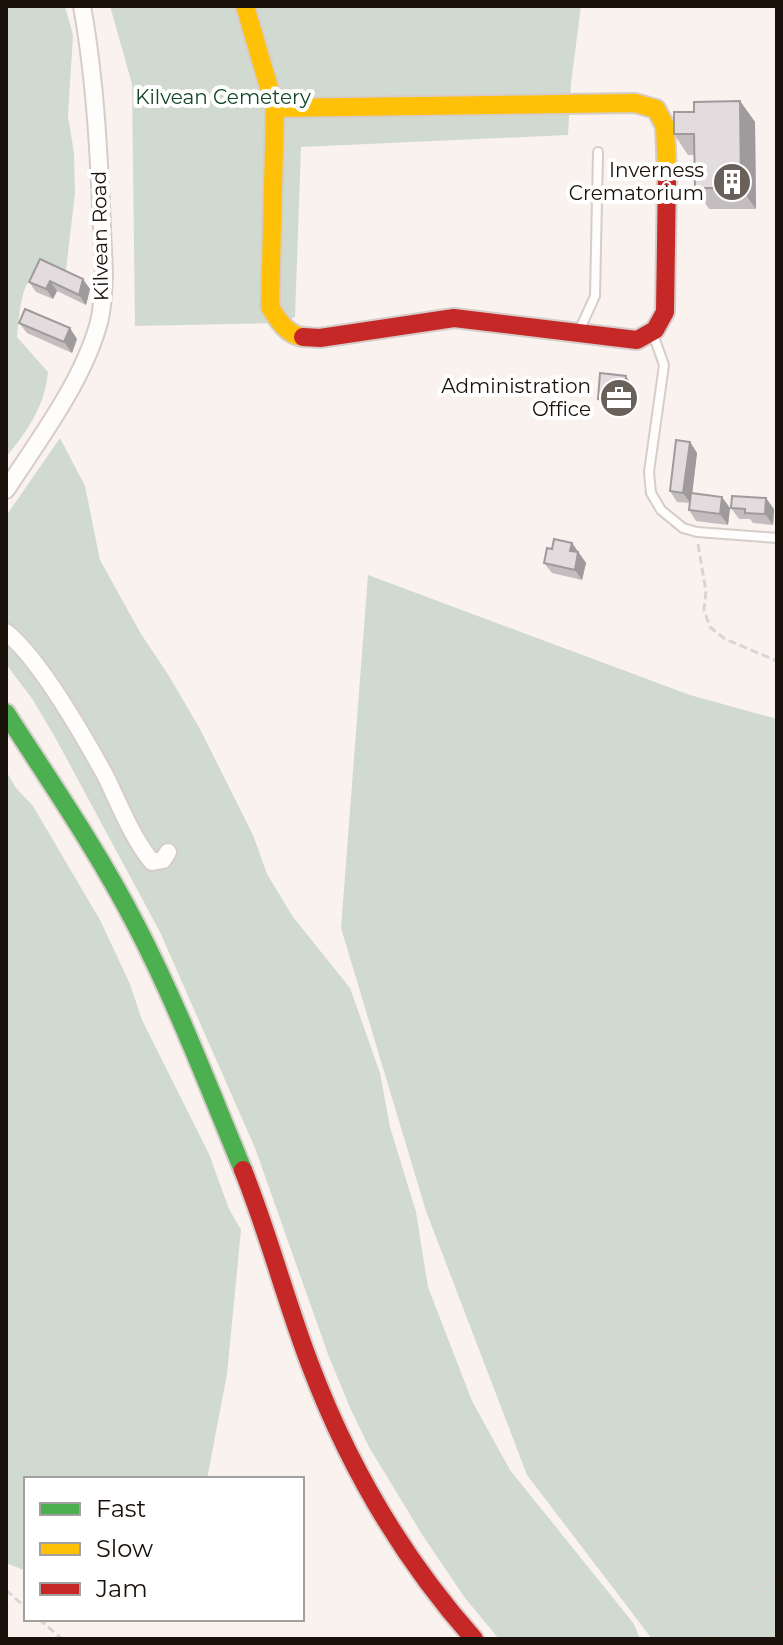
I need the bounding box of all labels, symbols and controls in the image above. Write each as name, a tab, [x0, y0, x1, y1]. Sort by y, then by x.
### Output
park label: Kilvean Cemetery	[135, 85, 311, 109]
place label: Inverness Crematorium	[569, 158, 704, 205]
building icon: Inverness Crematorium	[711, 161, 753, 203]
street label: Kilvean Road	[87, 171, 113, 301]
place label: Administration Office	[441, 374, 591, 421]
office icon: Administration Office	[598, 377, 640, 419]
legend	[24, 1477, 304, 1621]
text: Fast	[96, 1494, 147, 1523]
text: Slow	[96, 1534, 153, 1563]
text: Jam	[95, 1574, 148, 1603]

